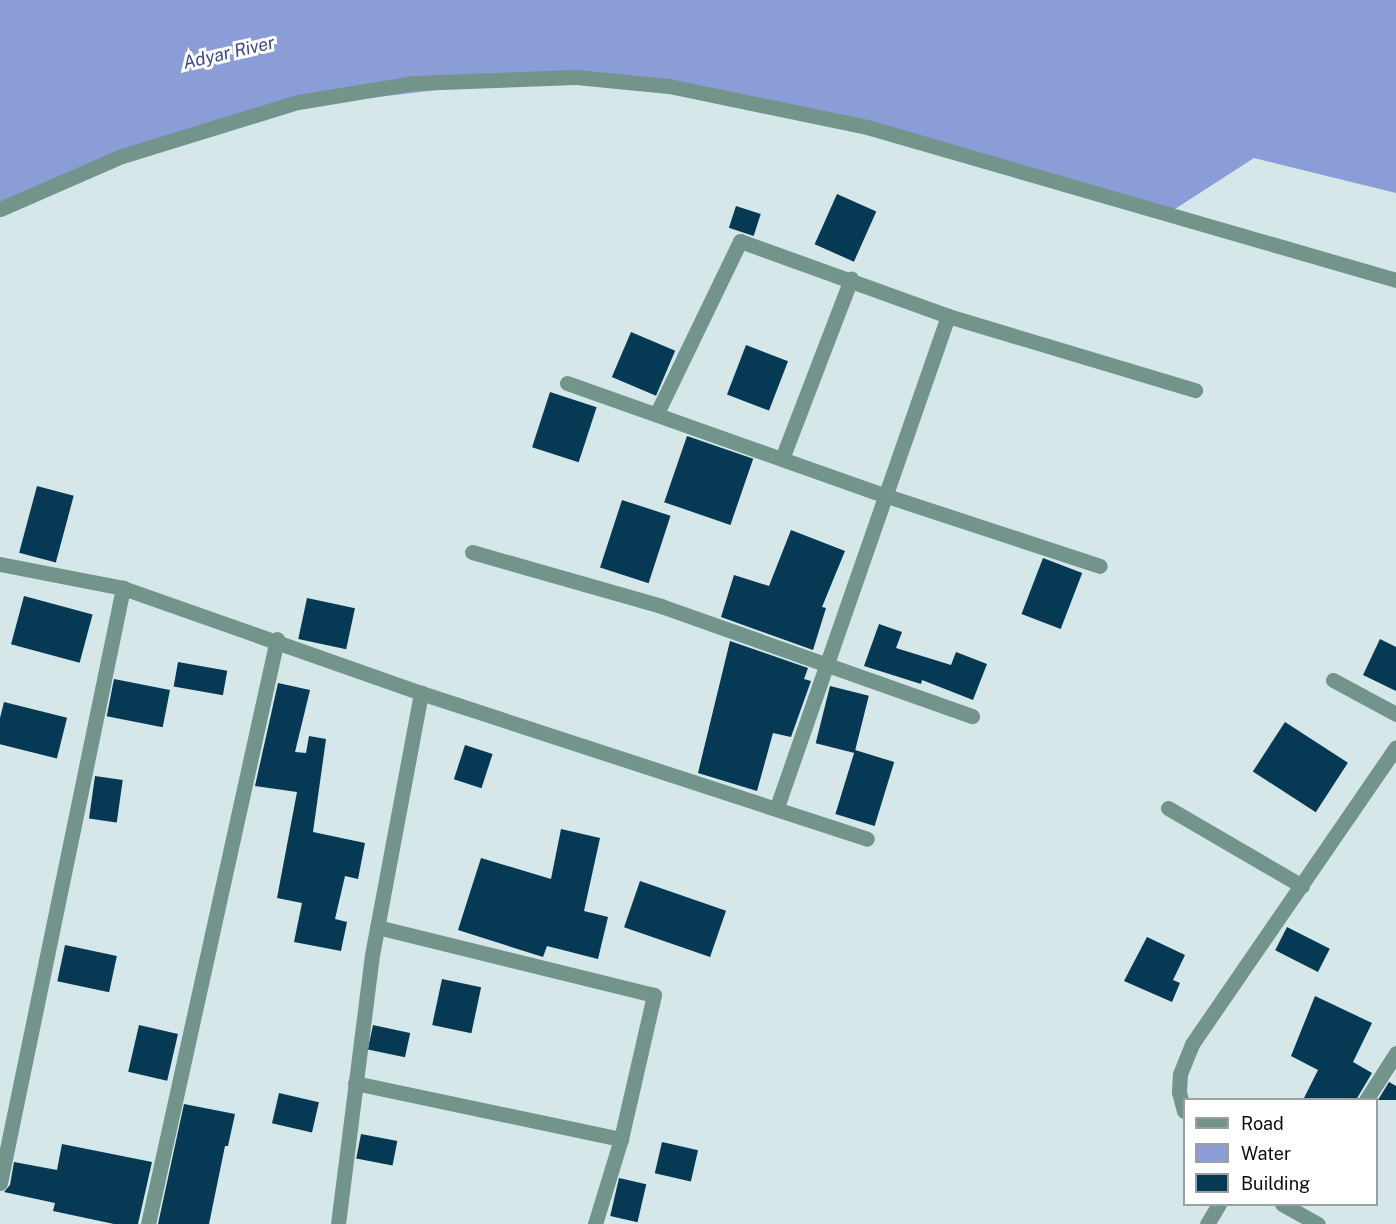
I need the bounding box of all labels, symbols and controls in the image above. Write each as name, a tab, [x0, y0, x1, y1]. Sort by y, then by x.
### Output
water label: Adyar River	[181, 32, 277, 74]
legend	[1183, 1098, 1378, 1206]
text: Road	[1241, 1113, 1284, 1134]
text: Water	[1241, 1143, 1291, 1164]
text: Building	[1241, 1173, 1310, 1194]

